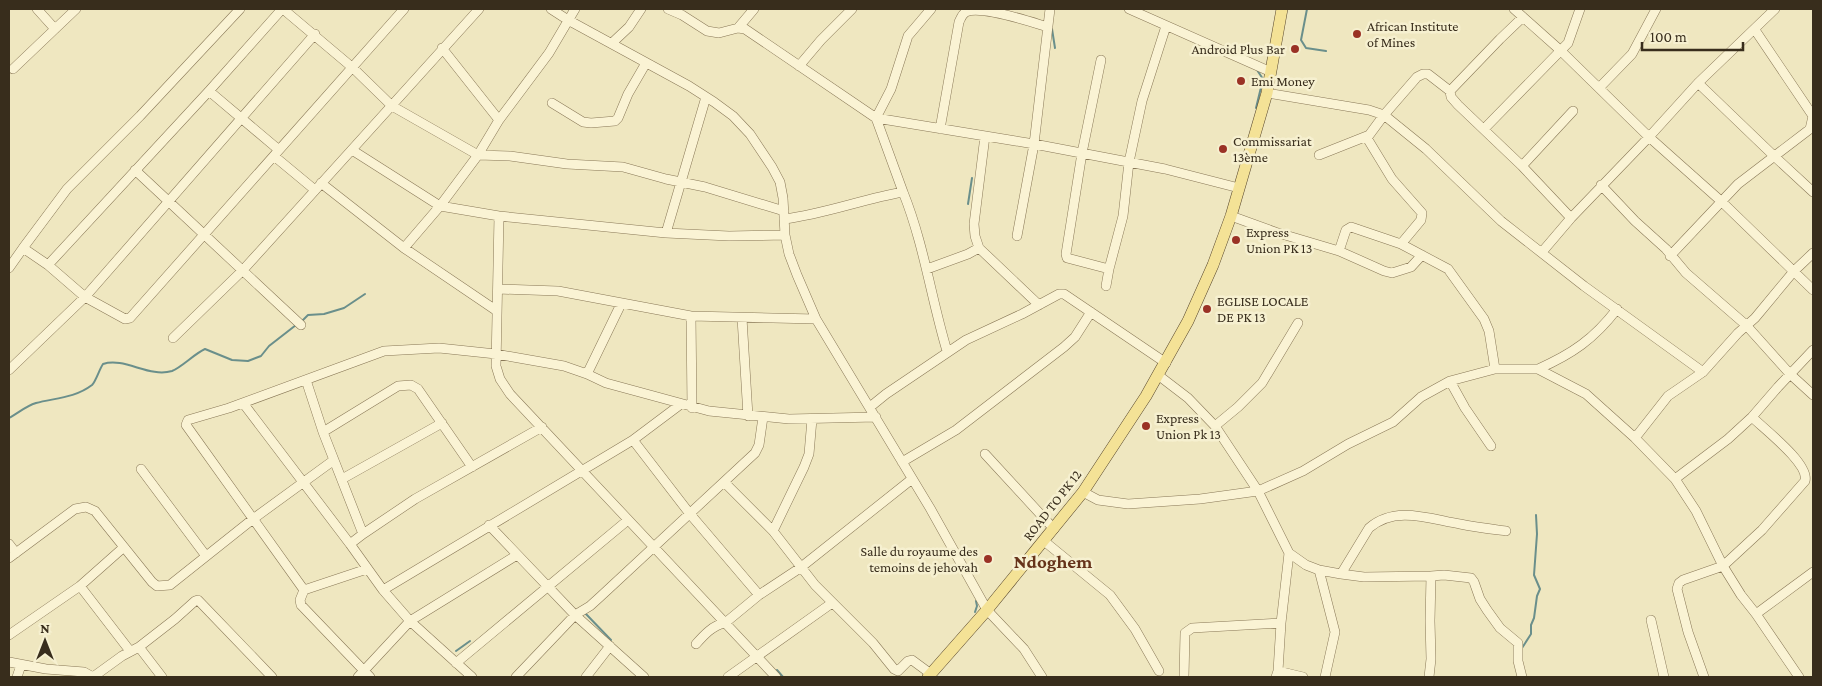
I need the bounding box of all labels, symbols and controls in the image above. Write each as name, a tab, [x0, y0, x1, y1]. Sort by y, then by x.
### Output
place label: African Institute of Mines	[1367, 18, 1458, 50]
scale bar	[1642, 20, 1743, 52]
marker: African Institute of Mines	[1351, 28, 1363, 40]
text: 100 m	[1650, 29, 1687, 45]
place label: Android Plus Bar	[1192, 41, 1285, 57]
marker: Android Plus Bar	[1289, 43, 1301, 55]
place label: Emi Money	[1251, 73, 1315, 89]
marker: Emi Money	[1235, 75, 1247, 87]
place label: Commissariat 13ème	[1233, 133, 1312, 165]
marker: Commissariat 13ème	[1217, 143, 1229, 155]
place label: Express Union PK 13	[1246, 224, 1312, 256]
marker: Express Union PK 13	[1230, 234, 1242, 246]
place label: EGLISE LOCALE DE PK 13	[1217, 293, 1309, 325]
marker: EGLISE LOCALE DE PK 13	[1201, 303, 1213, 315]
place label: Express Union Pk 13	[1156, 410, 1221, 442]
marker: Express Union Pk 13	[1140, 420, 1152, 432]
street label: ROAD TO PK 12	[1019, 466, 1085, 544]
place label: Salle du royaume des temoins de jehovah	[861, 543, 978, 576]
district label: Ndoghem	[1014, 551, 1092, 572]
marker: Salle du royaume des temoins de jehovah	[982, 553, 994, 565]
north arrow	[20, 616, 70, 666]
text: N	[40, 620, 50, 636]

